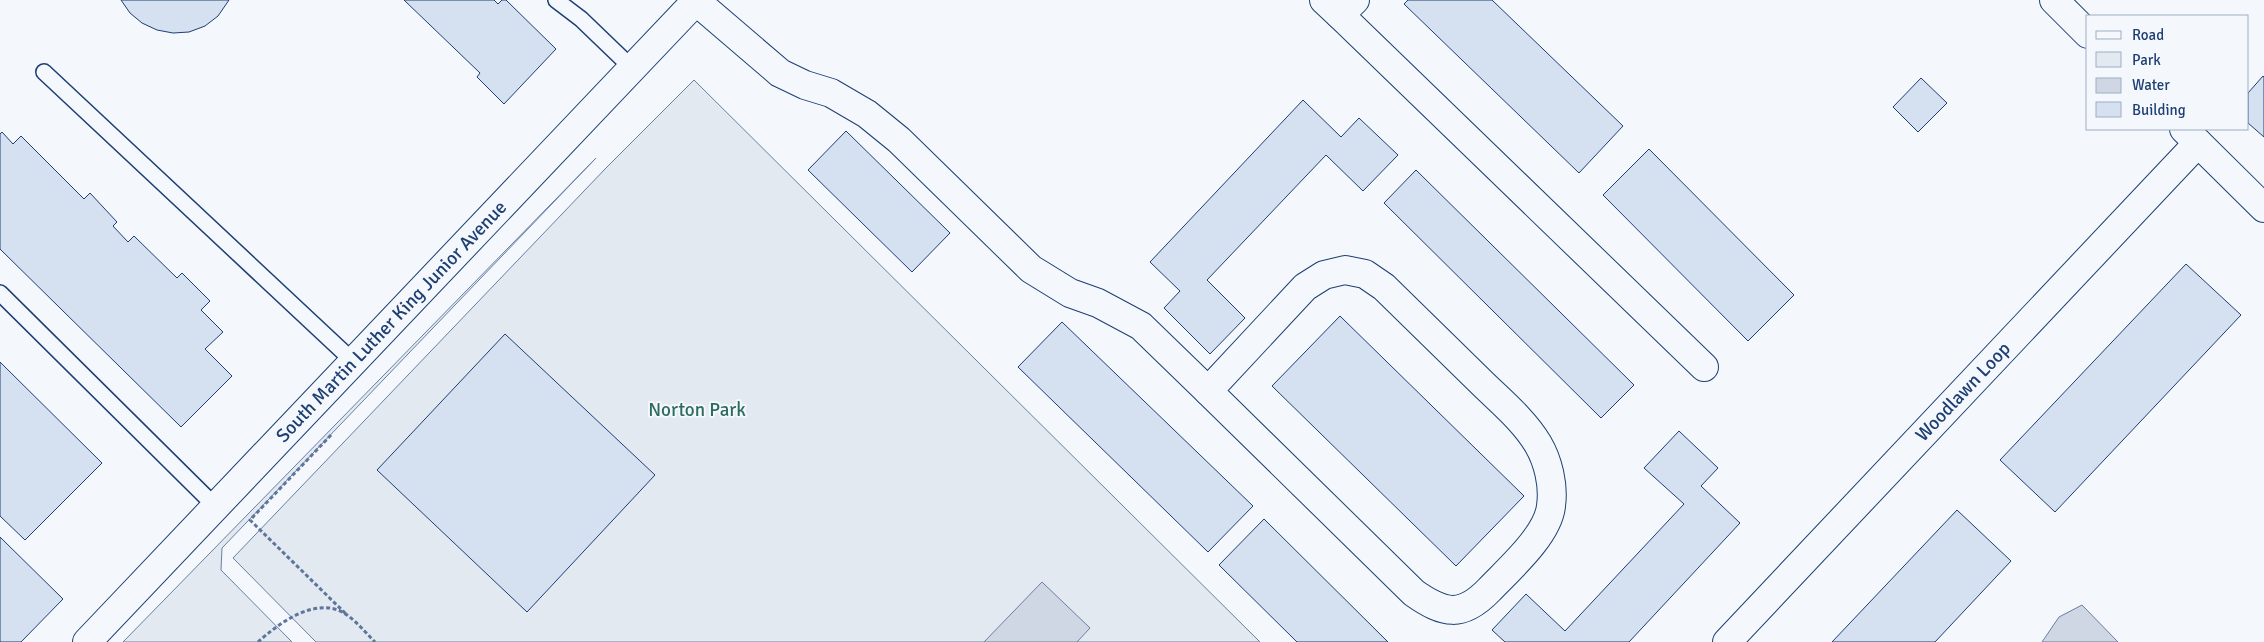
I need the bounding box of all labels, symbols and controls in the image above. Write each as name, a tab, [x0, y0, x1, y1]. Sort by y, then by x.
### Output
legend	[2086, 15, 2249, 130]
text: Road	[2132, 26, 2164, 44]
text: Park	[2132, 51, 2161, 69]
text: Water	[2132, 76, 2170, 94]
text: Building	[2132, 101, 2186, 119]
street label: South Martin Luther King Junior Avenue	[271, 196, 512, 448]
street label: Woodlawn Loop	[1911, 337, 2016, 447]
park label: Norton Park	[648, 398, 746, 422]

